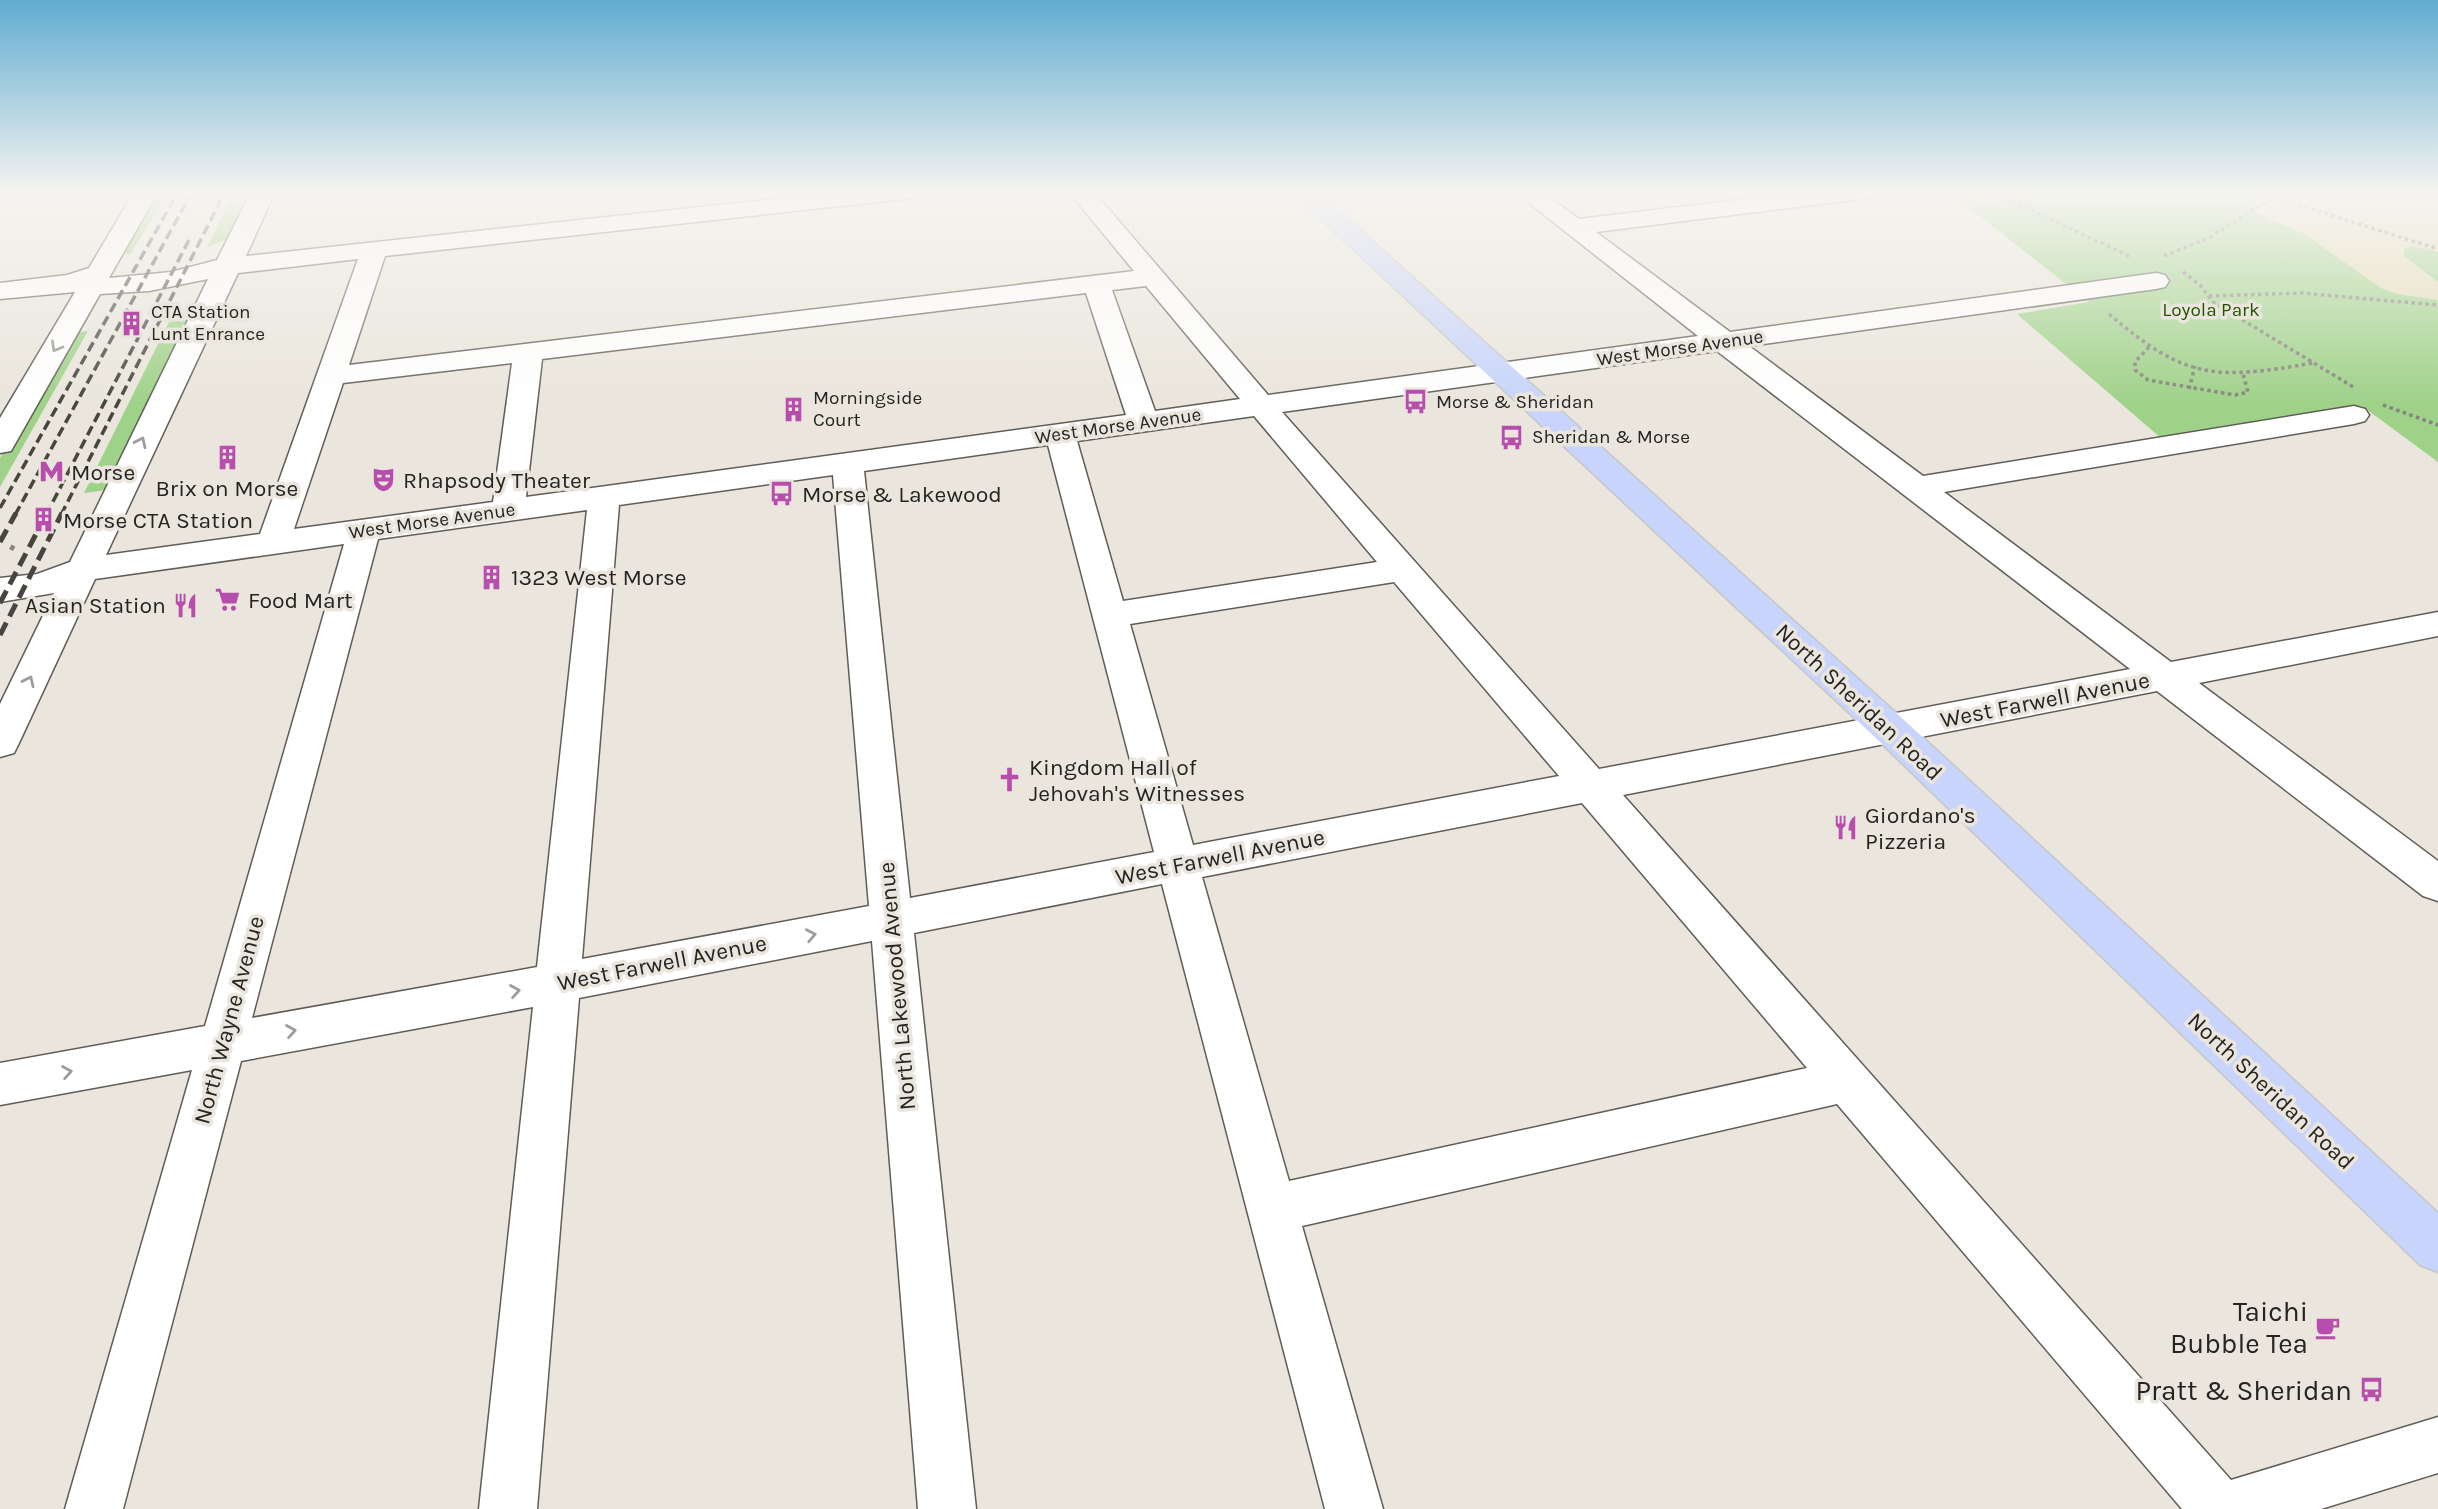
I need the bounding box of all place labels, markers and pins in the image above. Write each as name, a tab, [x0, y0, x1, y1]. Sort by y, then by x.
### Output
place label: CTA Station Lunt Enrance	[151, 301, 265, 345]
building icon: CTA Station Lunt Enrance	[117, 309, 145, 337]
place label: Morningside Court	[813, 387, 922, 431]
bus stop icon: Morse & Sheridan	[1402, 388, 1430, 416]
place label: Morse & Sheridan	[1436, 391, 1594, 413]
building icon: Morningside Court	[779, 395, 807, 423]
bus stop icon: Sheridan & Morse	[1498, 423, 1526, 451]
place label: Sheridan & Morse	[1532, 426, 1690, 448]
building icon: Brix on Morse	[213, 444, 241, 472]
metro station icon: Morse	[37, 458, 65, 486]
place label: Morse	[71, 459, 135, 486]
theatre icon: Rhapsody Theater	[369, 466, 397, 494]
place label: Rhapsody Theater	[403, 467, 591, 494]
place label: Brix on Morse	[156, 475, 298, 502]
bus stop icon: Morse & Lakewood	[768, 480, 796, 508]
place label: Morse & Lakewood	[802, 481, 1002, 508]
building icon: Morse CTA Station	[29, 506, 57, 534]
place label: Morse CTA Station	[63, 507, 253, 534]
building icon: 1323 West Morse	[477, 563, 505, 591]
place label: 1323 West Morse	[511, 564, 687, 591]
supermarket icon: Food Mart	[214, 586, 242, 614]
place label: Food Mart	[248, 587, 353, 614]
restaurant icon: Asian Station	[172, 591, 200, 619]
place label: Asian Station	[25, 592, 166, 619]
place label: Kingdom Hall of Jehovah's Witnesses	[1029, 754, 1245, 807]
church icon: Kingdom Hall of Jehovah's Witnesses	[995, 766, 1023, 794]
place label: Giordano's Pizzeria	[1865, 802, 1976, 855]
restaurant icon: Giordano's Pizzeria	[1831, 814, 1859, 842]
place label: Taichi Bubble Tea	[2170, 1295, 2308, 1360]
cafe icon: Taichi Bubble Tea	[2314, 1313, 2342, 1341]
place label: Pratt & Sheridan	[2135, 1374, 2352, 1407]
bus stop icon: Pratt & Sheridan	[2358, 1376, 2386, 1404]

